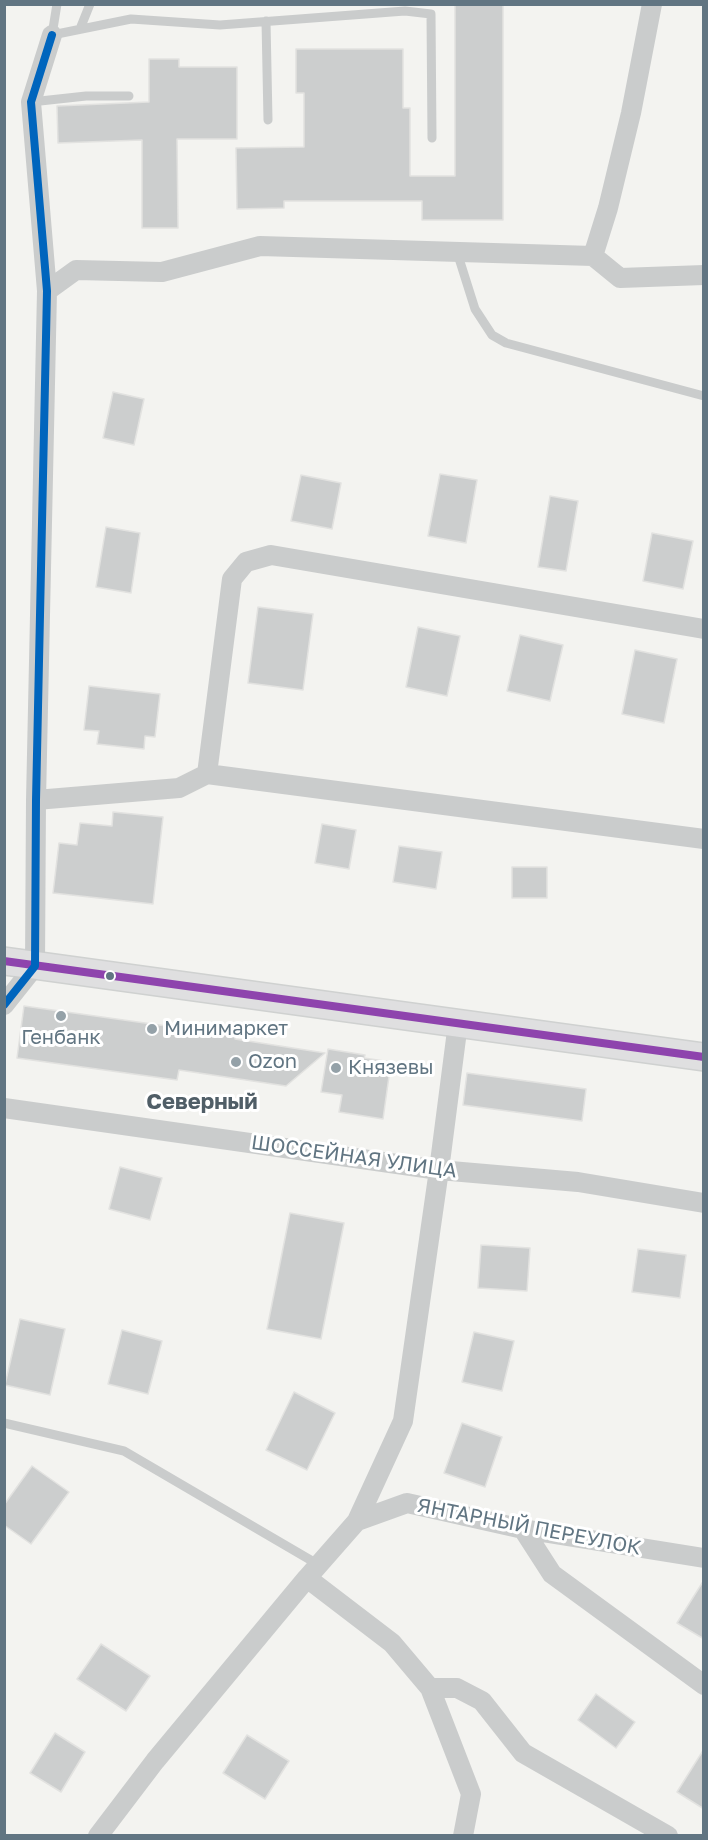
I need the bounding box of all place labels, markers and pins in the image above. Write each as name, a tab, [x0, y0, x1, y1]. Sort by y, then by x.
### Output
unlabelled marker	[104, 970, 116, 982]
marker: Генбанк	[54, 1009, 68, 1023]
place label: Минимаркет	[164, 1017, 288, 1041]
marker: Минимаркет	[145, 1022, 159, 1036]
place label: Генбанк	[21, 1026, 101, 1050]
place label: Ozon	[248, 1050, 297, 1074]
marker: Ozon	[229, 1055, 243, 1069]
place label: Князевы	[348, 1056, 434, 1080]
marker: Князевы	[329, 1061, 343, 1075]

